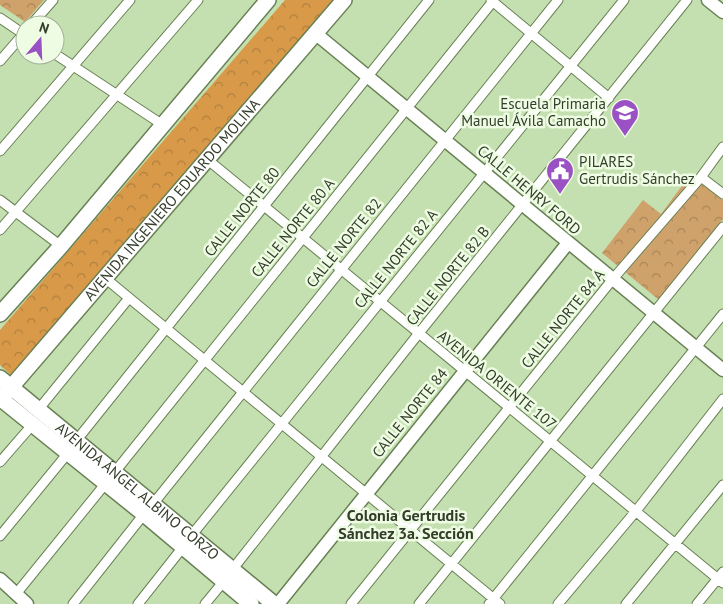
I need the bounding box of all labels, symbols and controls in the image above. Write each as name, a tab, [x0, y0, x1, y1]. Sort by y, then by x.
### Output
north arrow	[15, 15, 65, 65]
text: N	[37, 18, 52, 38]
place label: Escuela Primaria Manuel Ávila Camacho	[461, 94, 606, 130]
street label: AVENIDA INGENIERO EDUARDO MOLINA	[80, 95, 264, 304]
school or university icon: Escuela Primaria Manuel Ávila Camacho	[610, 98, 640, 137]
street label: CALLE HENRY FORD	[474, 141, 585, 239]
place label: PILARES Gertrudis Sánchez	[579, 152, 695, 188]
public building icon: PILARES Gertrudis Sánchez	[545, 156, 575, 195]
street label: CALLE NORTE 80	[200, 163, 283, 260]
street label: CALLE NORTE 80 A	[247, 174, 338, 281]
street label: CALLE NORTE 82	[302, 194, 385, 291]
street label: CALLE NORTE 82 A	[350, 205, 441, 312]
street label: CALLE NORTE 82 B	[402, 222, 493, 329]
street label: CALLE NORTE 84 A	[517, 265, 608, 372]
street label: AVENIDA ORIENTE 107	[434, 326, 561, 433]
street label: CALLE NORTE 84	[368, 364, 451, 461]
street label: AVENIDA ÁNGEL ALBINO CORZO	[52, 418, 223, 564]
district label: Colonia Gertrudis Sánchez 3a. Sección	[338, 505, 474, 543]

